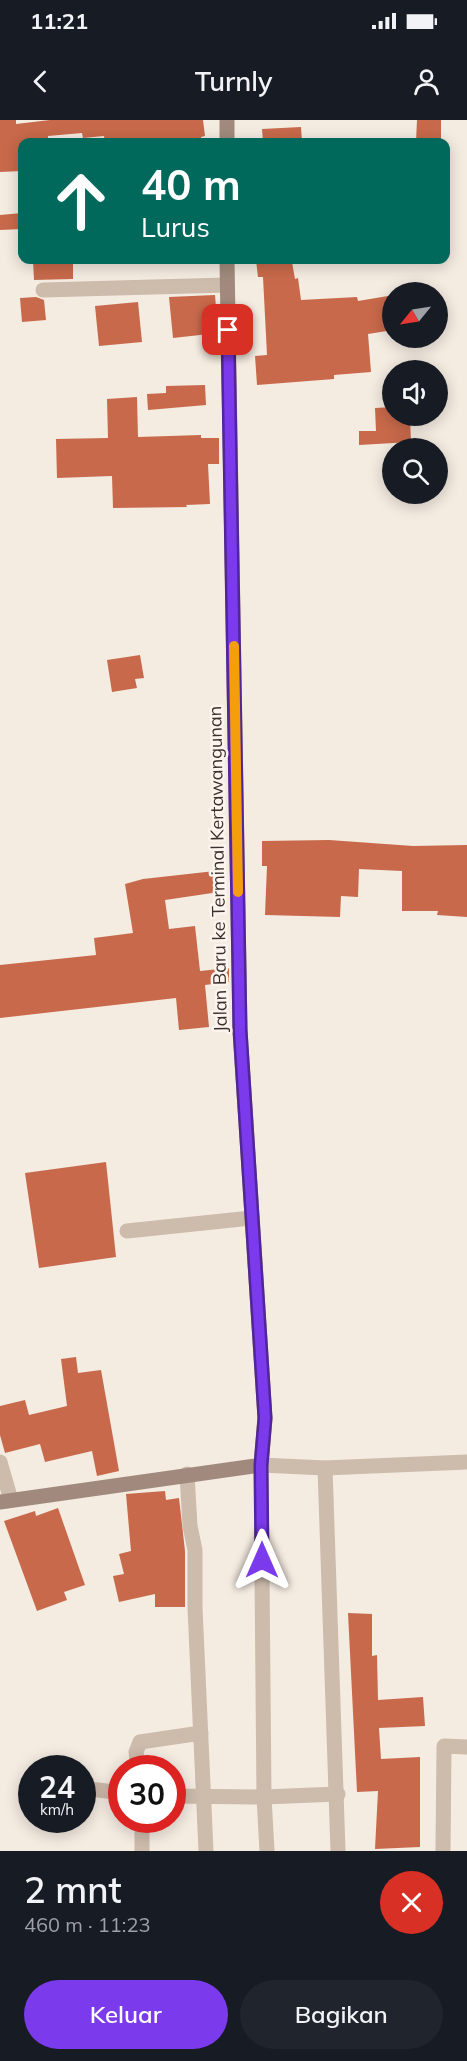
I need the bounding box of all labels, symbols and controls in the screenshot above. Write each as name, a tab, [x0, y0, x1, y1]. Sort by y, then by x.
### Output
text: 11:21	[30, 7, 88, 35]
text: Turnly	[195, 64, 272, 98]
icon: back	[24, 65, 57, 98]
icon: person	[410, 65, 443, 98]
text: 40 m	[141, 158, 241, 211]
icon: ahead	[42, 162, 120, 240]
text: Lurus	[141, 210, 210, 244]
north arrow	[382, 282, 448, 348]
map controls	[382, 282, 448, 504]
pin	[202, 304, 253, 355]
icon: arrive	[211, 313, 244, 346]
button: sound	[382, 360, 448, 426]
button: search	[382, 438, 448, 504]
street label: Jalan Baru ke Terminal Kertawangunan	[203, 706, 232, 1032]
position arrow	[230, 1528, 294, 1592]
speed limit sign: 30	[108, 1755, 186, 1833]
text: 24	[39, 1768, 75, 1806]
text: km/h	[40, 1800, 74, 1819]
text: 2 mnt	[24, 1867, 122, 1912]
button: close	[380, 1871, 443, 1934]
text: 460 m · 11:23	[24, 1912, 150, 1937]
button: Keluar	[24, 1980, 228, 2049]
button: Bagikan	[240, 1980, 443, 2049]

